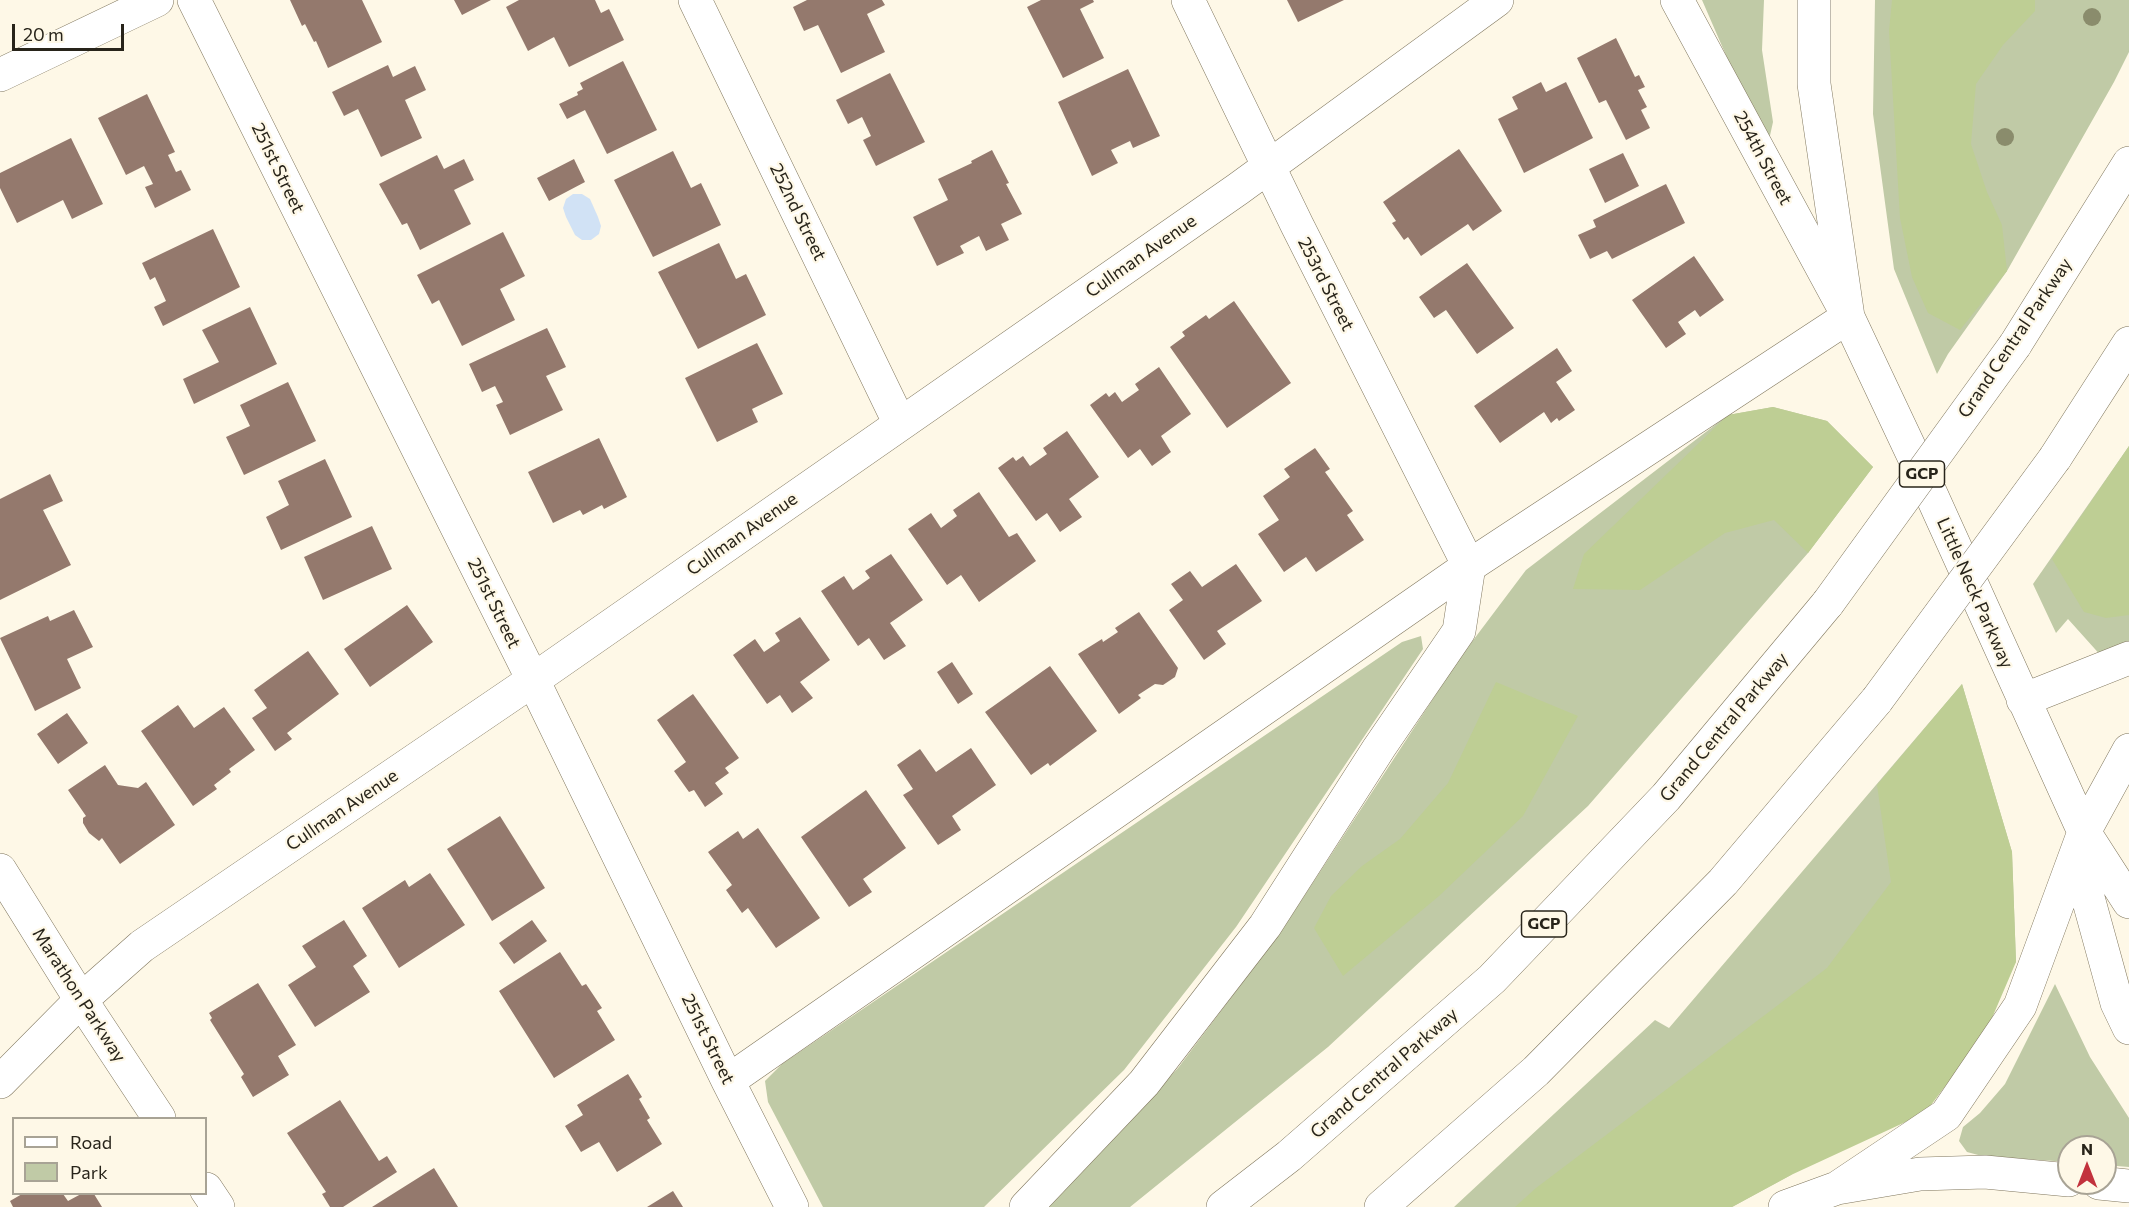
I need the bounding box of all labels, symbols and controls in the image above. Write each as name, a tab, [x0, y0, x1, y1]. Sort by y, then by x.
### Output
scale bar	[15, 12, 128, 50]
text: 20 m	[23, 23, 64, 45]
street label: 254th Street	[1729, 107, 1797, 209]
street label: 251st Street	[247, 119, 309, 217]
street label: 252nd Street	[765, 160, 831, 264]
street label: Cullman Avenue	[1081, 210, 1201, 302]
street label: 253rd Street	[1293, 234, 1359, 334]
street label: Grand Central Parkway	[1953, 254, 2077, 422]
road number: GCP	[1900, 461, 1944, 487]
street label: Cullman Avenue	[682, 488, 802, 580]
street label: Little Neck Parkway	[1932, 514, 2018, 672]
street label: 251st Street	[463, 554, 525, 652]
street label: Grand Central Parkway	[1655, 648, 1793, 806]
street label: Cullman Avenue	[282, 765, 402, 855]
road number: GCP	[1522, 911, 1566, 937]
street label: Marathon Parkway	[28, 924, 130, 1066]
street label: 251st Street	[677, 990, 739, 1088]
street label: Grand Central Parkway	[1306, 1003, 1462, 1143]
legend	[12, 1117, 207, 1195]
text: Road	[70, 1131, 112, 1153]
north arrow	[2057, 1135, 2117, 1195]
text: N	[2081, 1139, 2093, 1158]
text: Park	[70, 1161, 108, 1183]

